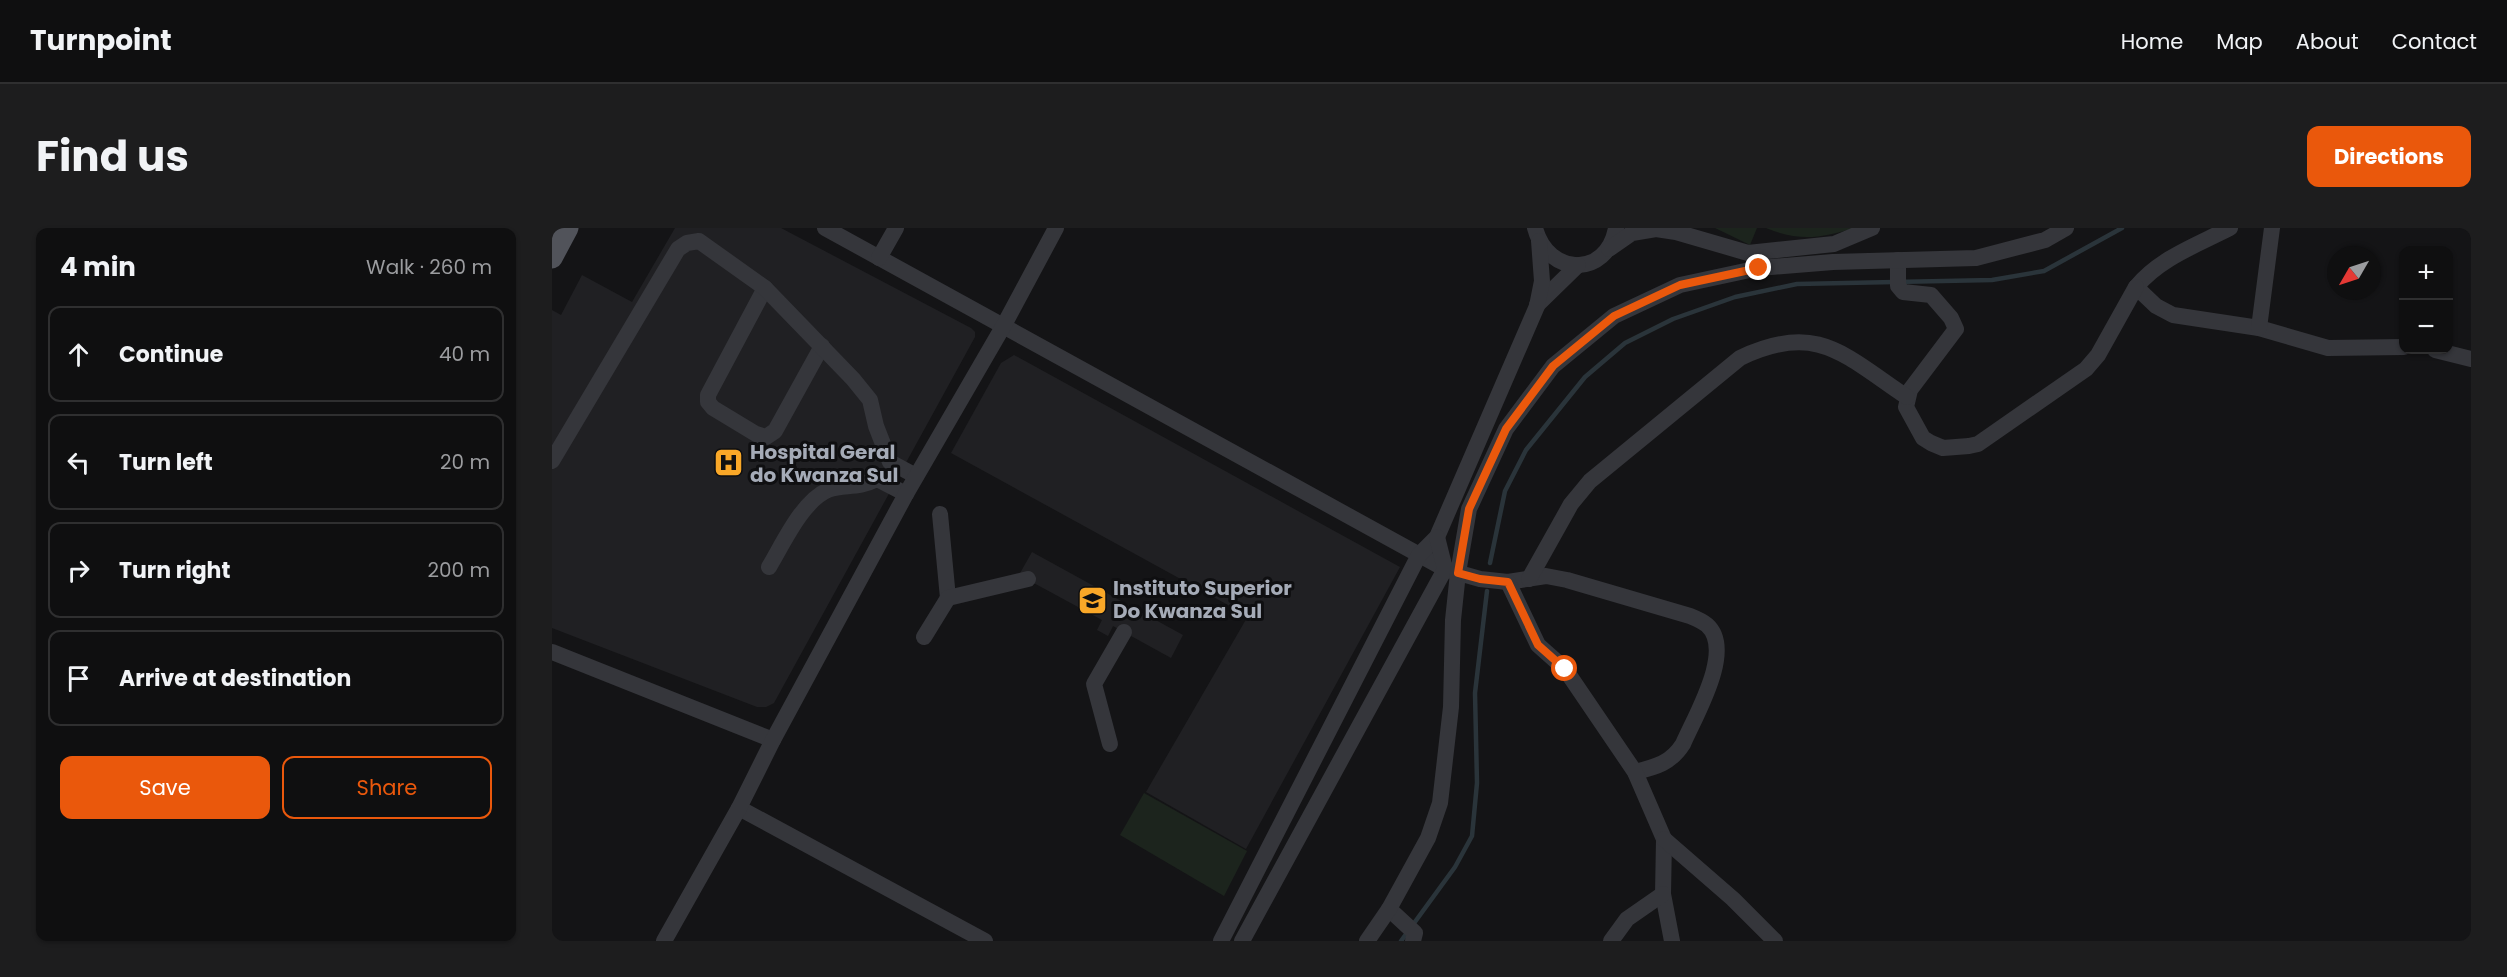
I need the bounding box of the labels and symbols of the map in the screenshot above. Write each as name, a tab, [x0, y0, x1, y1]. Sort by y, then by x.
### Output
north arrow	[2327, 246, 2381, 300]
route end	[1745, 254, 1771, 280]
place label: Hospital Geral do Kwanza Sul	[750, 438, 898, 489]
hospital icon: Hospital Geral do Kwanza Sul	[713, 447, 745, 479]
place label: Instituto Superior Do Kwanza Sul	[1113, 574, 1292, 625]
school or university icon: Instituto Superior Do Kwanza Sul	[1076, 584, 1108, 616]
route start	[1551, 655, 1577, 681]

